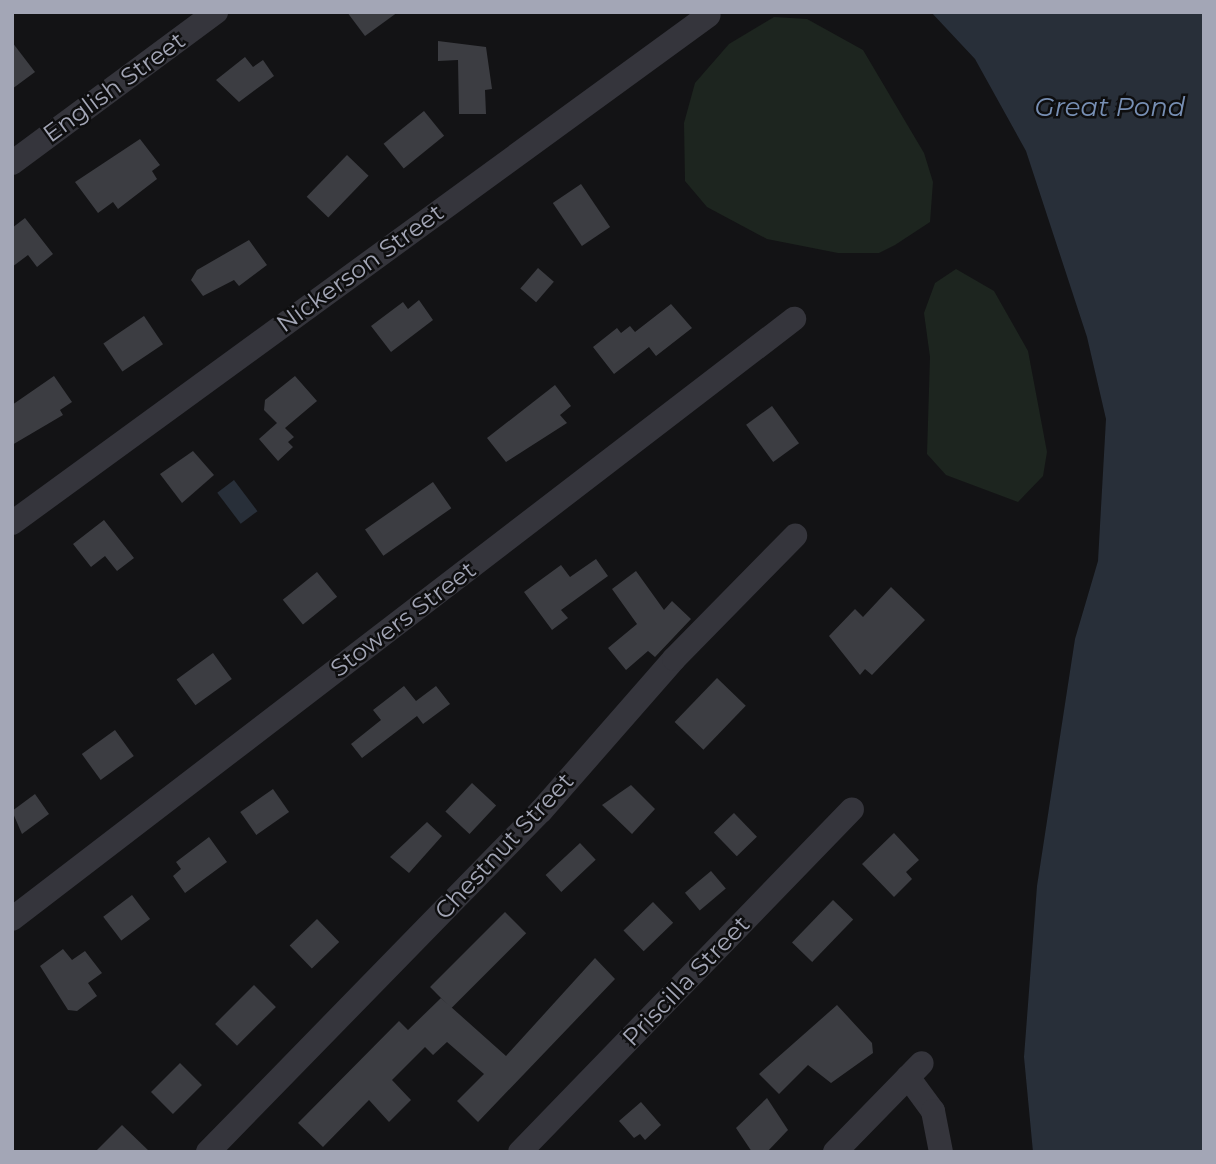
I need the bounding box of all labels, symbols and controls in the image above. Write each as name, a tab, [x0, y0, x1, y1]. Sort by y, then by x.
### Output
street label: English Street	[37, 26, 191, 148]
water label: Great Pond	[1035, 92, 1185, 124]
street label: Nickerson Street	[271, 198, 449, 338]
street label: Stowers Street	[325, 555, 481, 683]
street label: Chestnut Street	[429, 767, 579, 925]
street label: Priscilla Street	[617, 910, 755, 1052]

